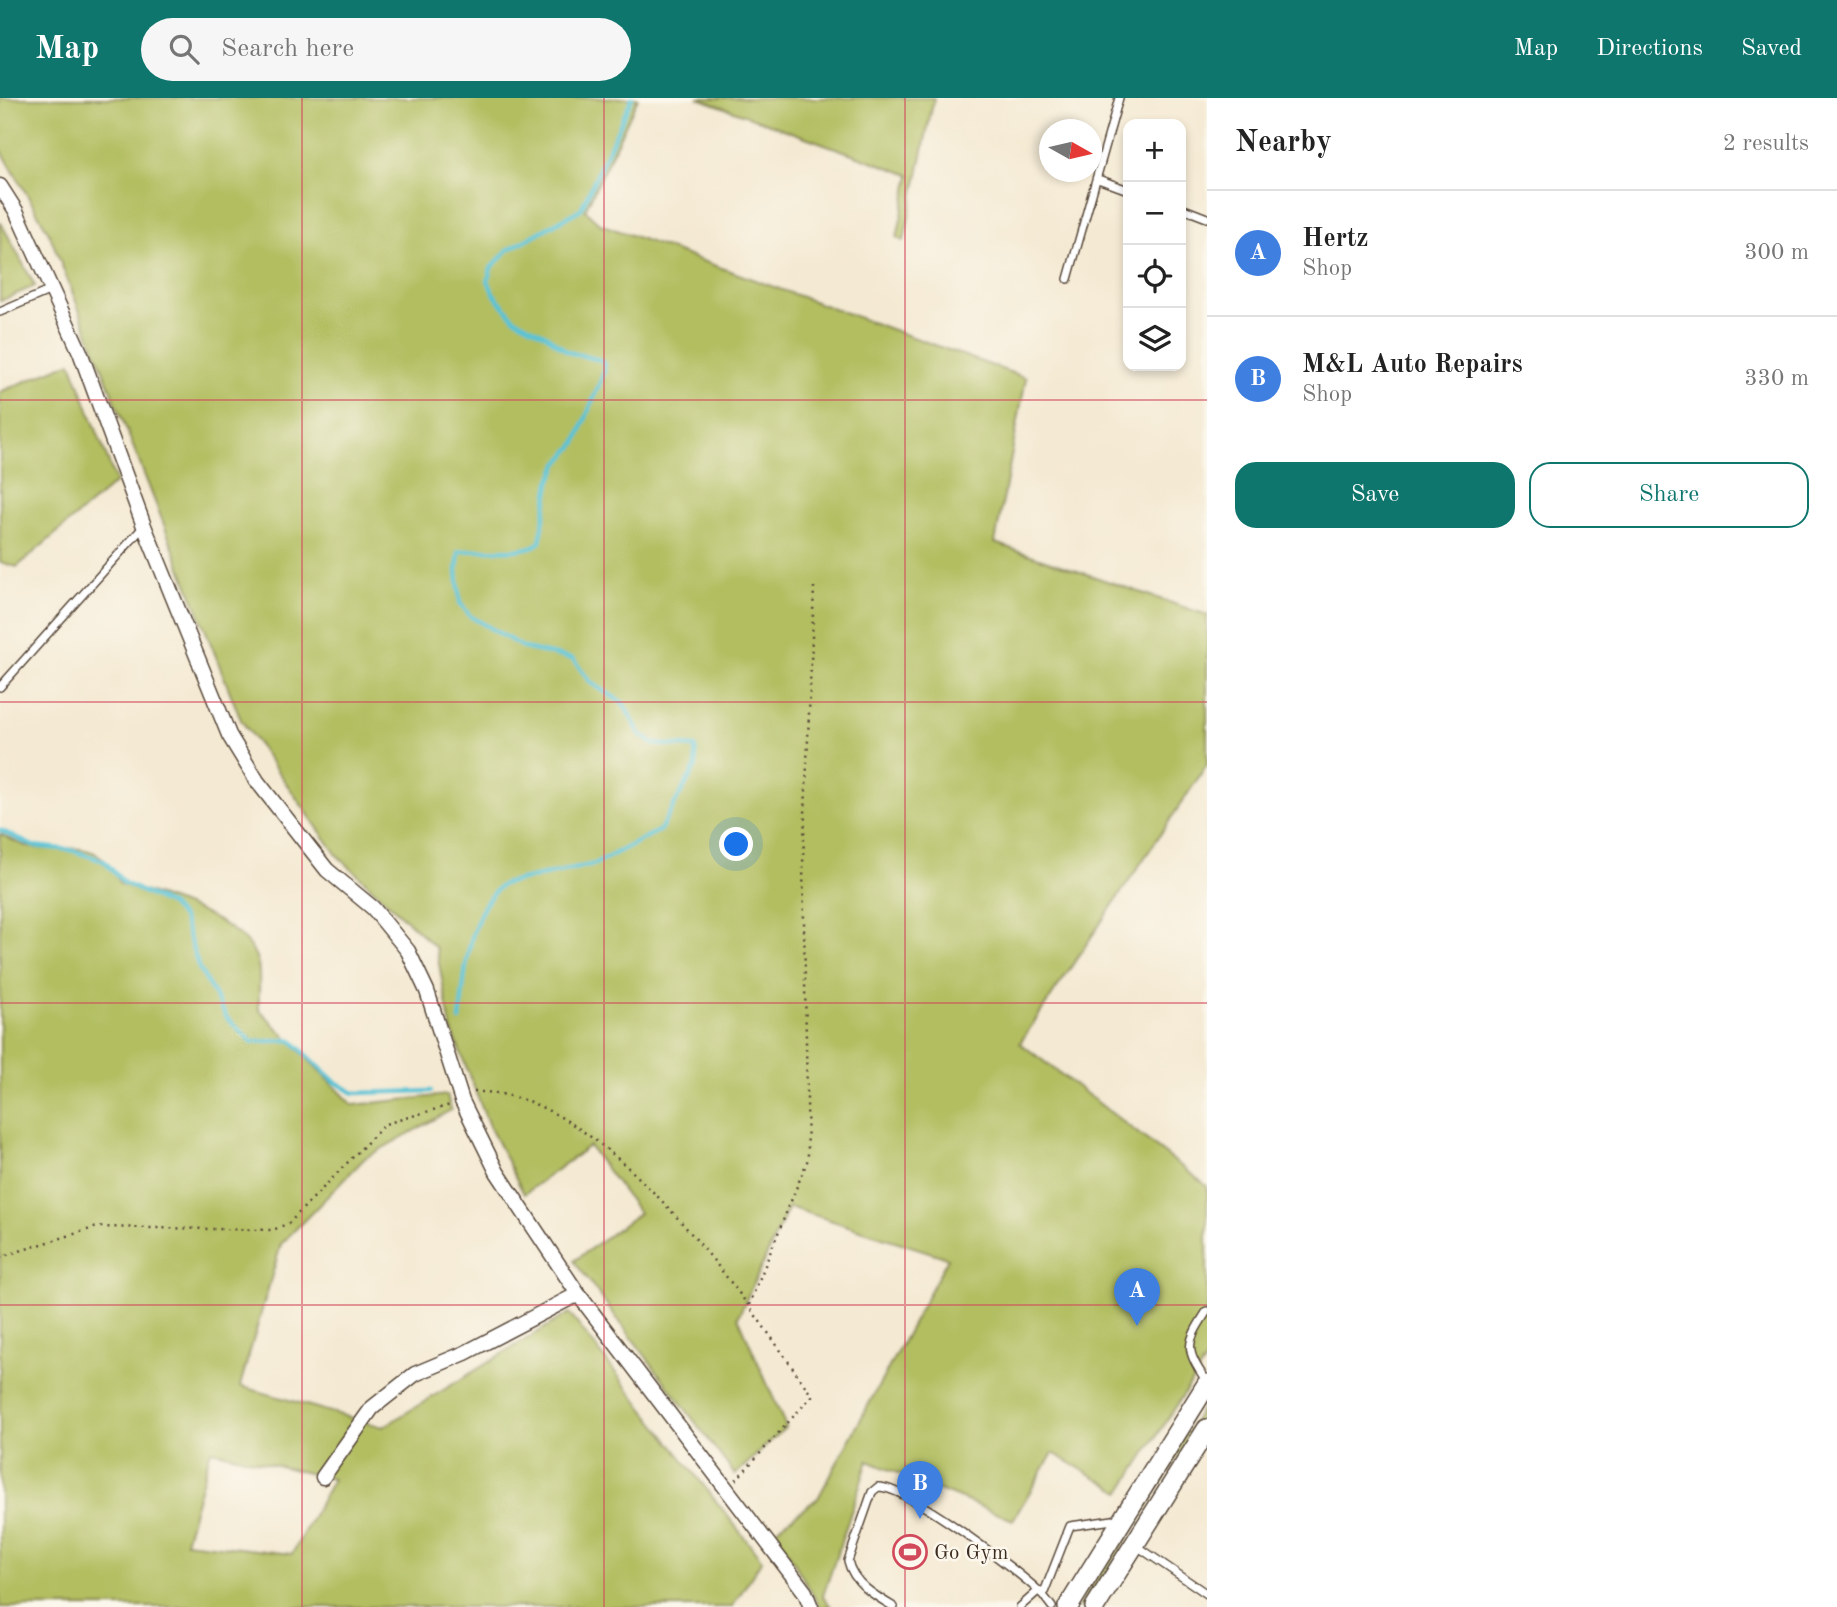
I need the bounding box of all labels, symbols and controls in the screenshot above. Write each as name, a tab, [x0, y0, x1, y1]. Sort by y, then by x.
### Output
search box	[141, 18, 631, 81]
icon: search	[165, 30, 203, 68]
text: Map	[35, 33, 99, 66]
text: Search here	[221, 36, 354, 62]
text: Map	[1514, 37, 1558, 61]
text: Directions	[1596, 37, 1703, 61]
text: Saved	[1741, 37, 1802, 61]
north arrow	[1039, 119, 1102, 182]
map controls	[1123, 119, 1186, 371]
button: +	[1123, 119, 1186, 182]
text: Nearby	[1235, 128, 1332, 158]
text: 2 results	[1723, 132, 1809, 155]
button: −	[1123, 182, 1186, 245]
text: Hertz	[1302, 226, 1368, 252]
text: A	[1249, 241, 1267, 264]
text: 300 m	[1744, 241, 1809, 264]
button: locate	[1123, 245, 1186, 308]
text: Shop	[1302, 257, 1352, 280]
button: layers	[1123, 308, 1186, 371]
text: M&L Auto Repairs	[1302, 352, 1523, 378]
text: B	[1250, 367, 1266, 390]
text: 330 m	[1744, 367, 1809, 390]
text: Shop	[1302, 383, 1352, 406]
button: Save	[1235, 462, 1515, 528]
button: Share	[1529, 462, 1809, 528]
your location	[719, 827, 753, 861]
pin: A	[1114, 1268, 1160, 1326]
pin: B	[897, 1461, 943, 1519]
sports icon: Go Gym	[891, 1533, 929, 1571]
place label: Go Gym	[934, 1543, 1008, 1564]

